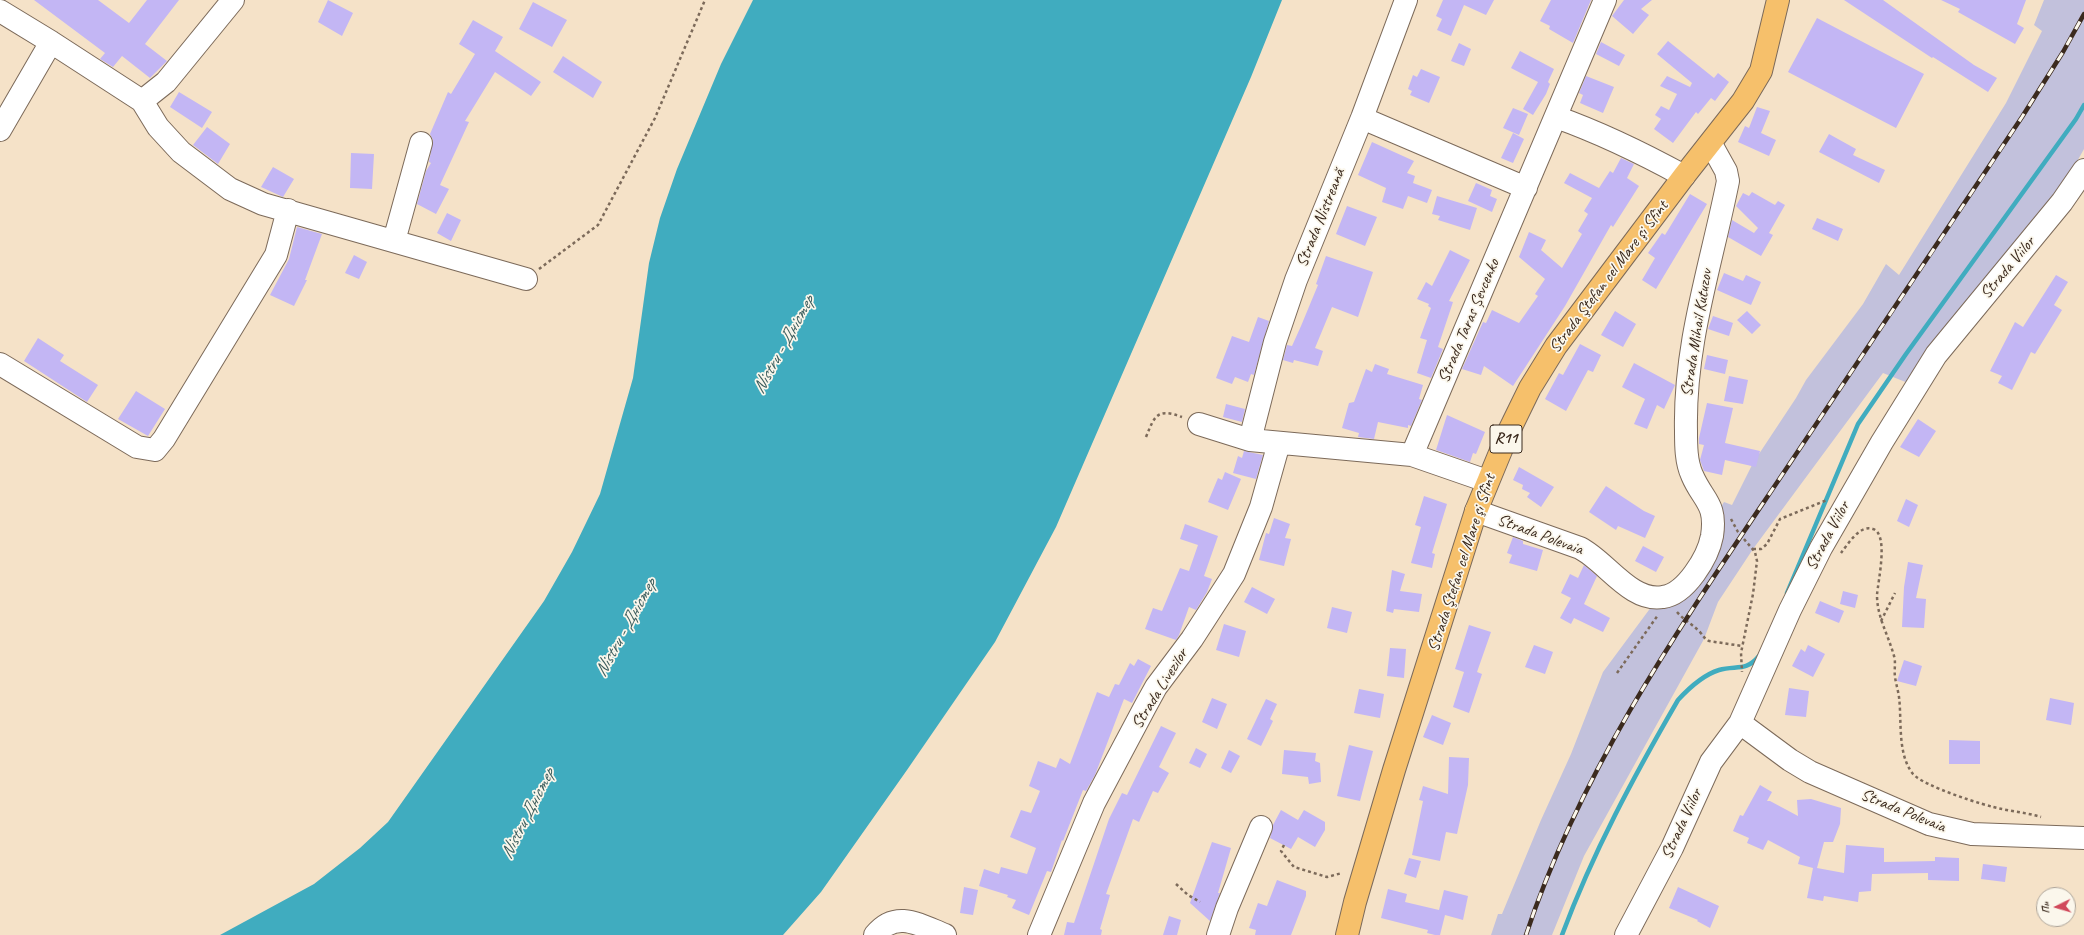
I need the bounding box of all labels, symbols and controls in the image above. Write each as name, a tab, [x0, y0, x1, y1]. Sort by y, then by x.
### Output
street label: Strada Nistreană	[1292, 166, 1350, 270]
street label: Strada Ştefan cel Mare şi Sfînt	[1545, 197, 1673, 357]
street label: Strada Viilor	[1976, 233, 2040, 303]
street label: Strada Taras Șevcenko	[1434, 256, 1504, 386]
street label: Strada Mihail Kutuzov	[1677, 268, 1717, 398]
water label: Nistru - Дністер	[748, 292, 820, 398]
road number: R11	[1490, 425, 1522, 453]
street label: Strada Ştefan cel Mare şi Sfînt	[1424, 472, 1500, 654]
street label: Strada Viilor	[1801, 498, 1855, 574]
street label: Strada Polevaia	[1494, 510, 1586, 560]
water label: Nistru - Дністер	[590, 575, 662, 681]
street label: Strada Livezilor	[1127, 645, 1193, 733]
water label: Nistru Дністер	[496, 765, 560, 863]
street label: Strada Polevaia	[1858, 785, 1948, 837]
street label: Strada Viilor	[1657, 786, 1707, 862]
north arrow	[2036, 887, 2076, 927]
text: Пн	[2038, 902, 2053, 914]

